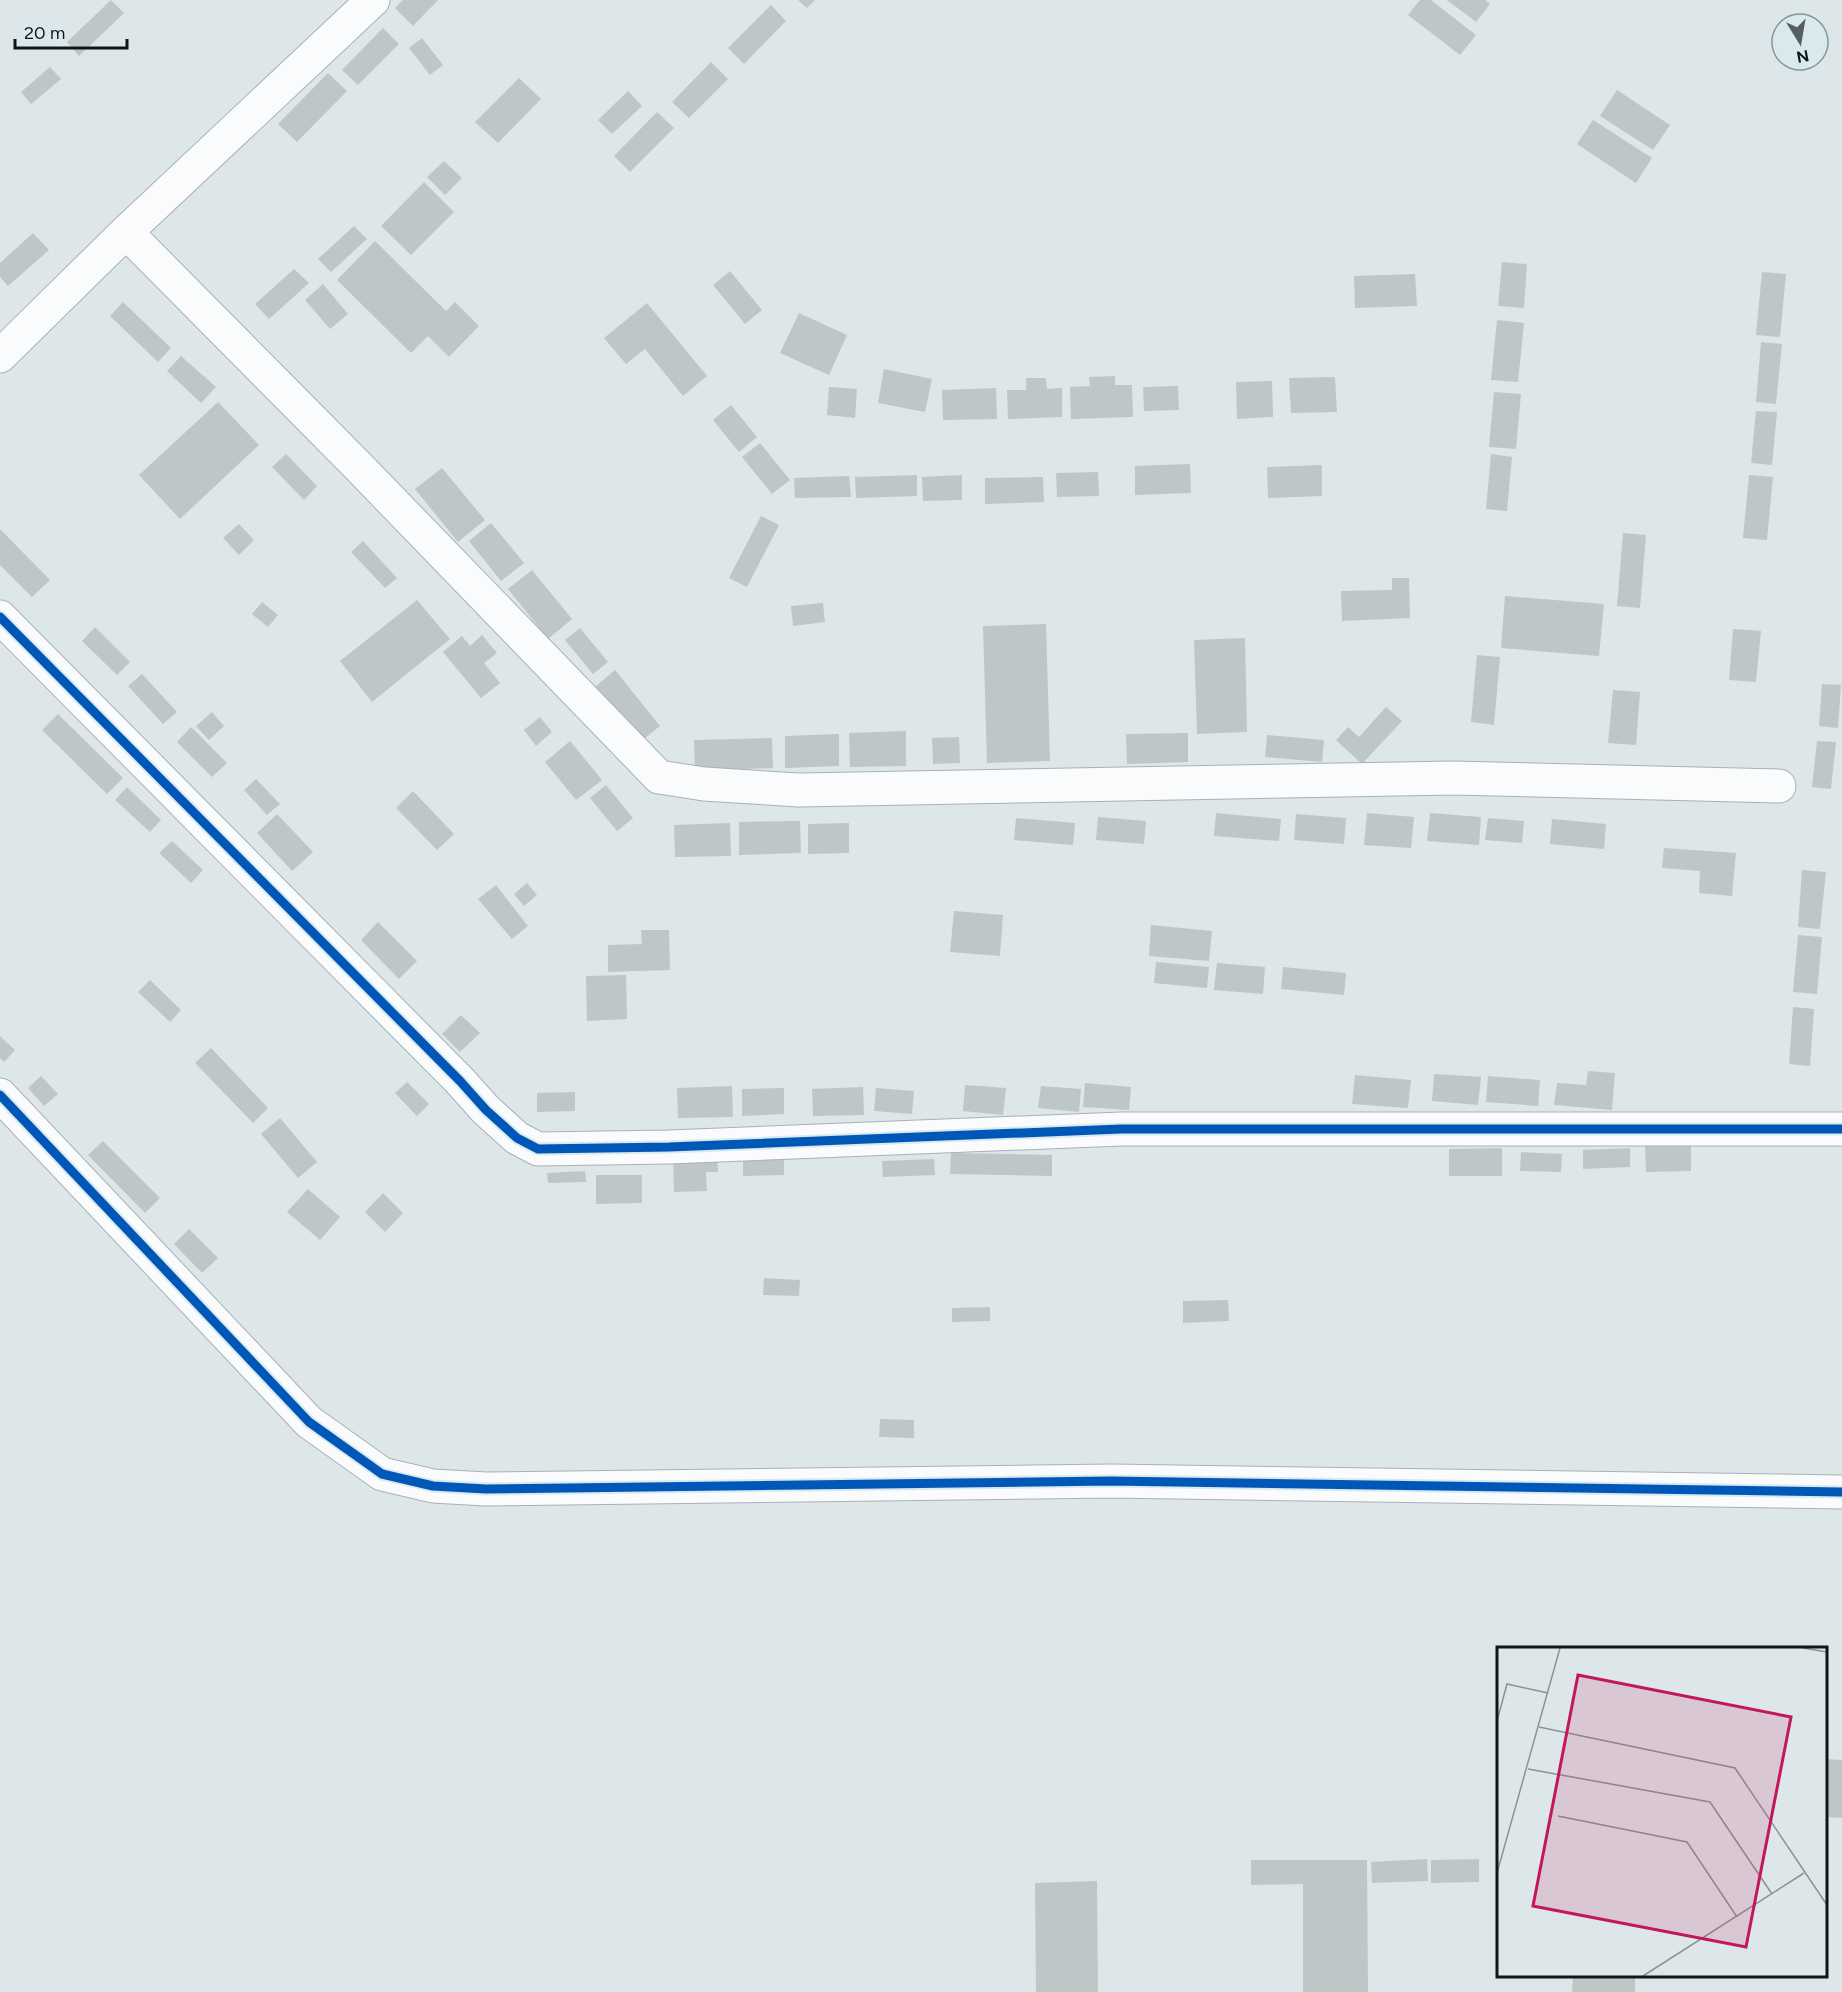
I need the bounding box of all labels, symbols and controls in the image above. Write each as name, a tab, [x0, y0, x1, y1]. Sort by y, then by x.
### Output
scale bar	[15, 12, 128, 50]
north arrow	[1770, 12, 1830, 72]
text: 20 m	[24, 22, 65, 44]
text: N	[1795, 46, 1811, 67]
inset map	[1497, 1647, 1827, 1977]

